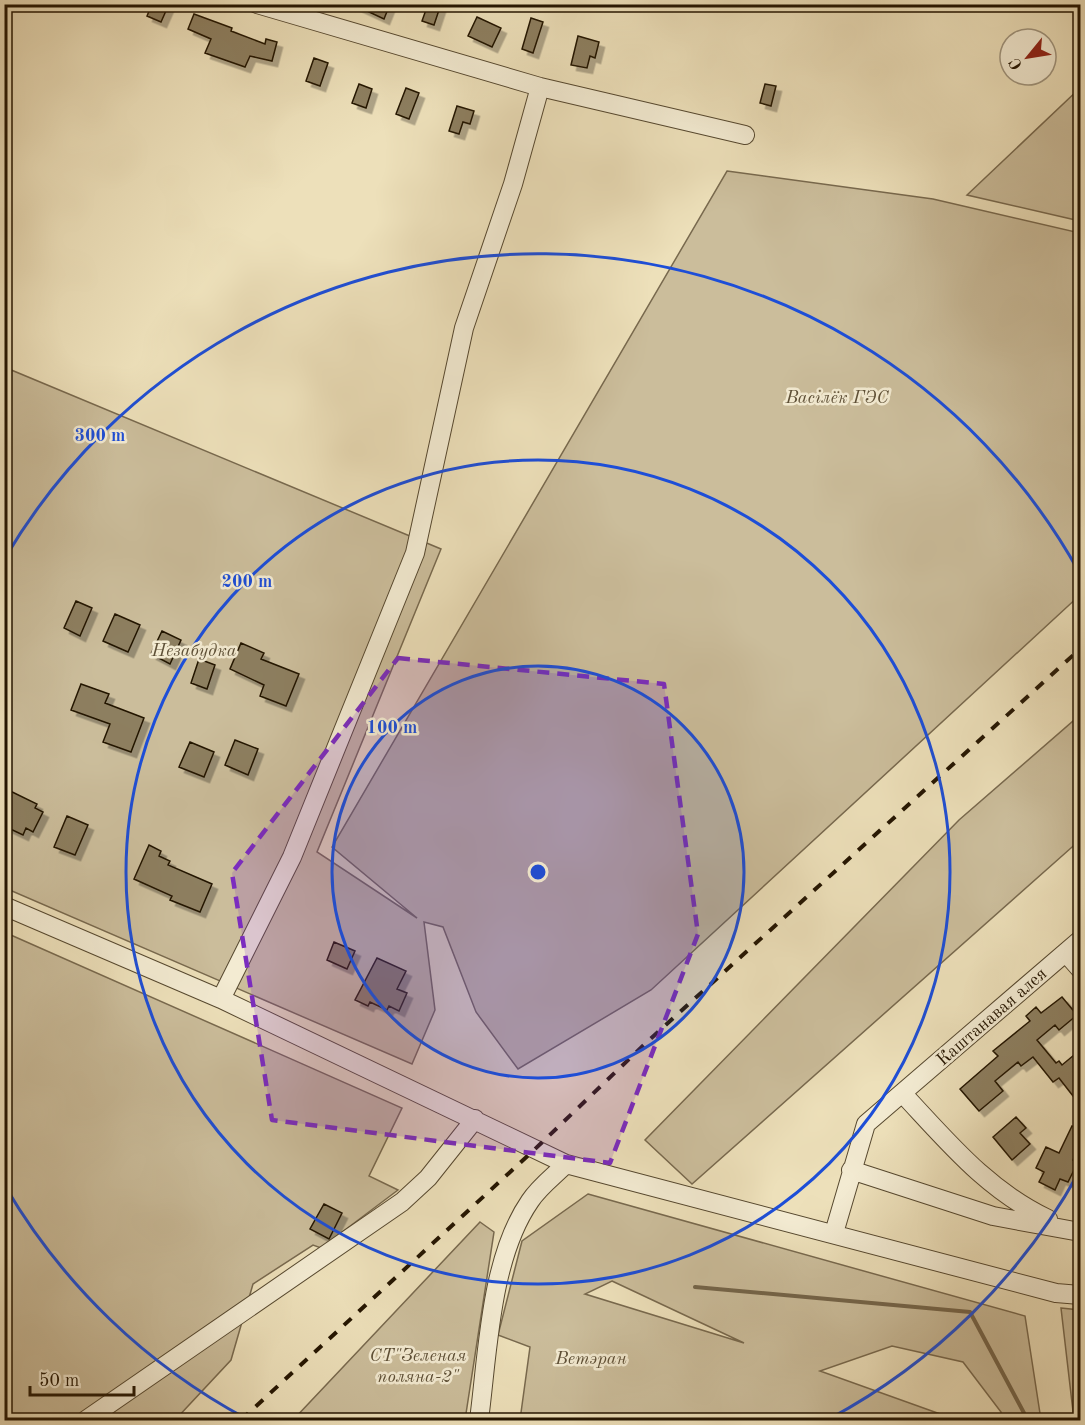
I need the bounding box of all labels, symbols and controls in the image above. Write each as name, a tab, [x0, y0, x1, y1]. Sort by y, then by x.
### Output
north arrow	[998, 27, 1058, 87]
text: С	[1007, 55, 1026, 72]
park label: Васілёк ГЭС	[784, 389, 890, 407]
text: 300 m	[75, 427, 125, 445]
text: 200 m	[222, 573, 272, 591]
park label: Незабудка	[151, 642, 237, 660]
text: 100 m	[367, 719, 417, 737]
centre of rings	[528, 862, 548, 882]
street label: Каштанавая алея	[933, 964, 1051, 1070]
park label: СТ"Зеленая поляна-2"	[370, 1347, 467, 1386]
park label: Ветэран	[554, 1350, 627, 1368]
scale bar	[30, 1359, 134, 1397]
text: 50 m	[39, 1372, 79, 1390]

